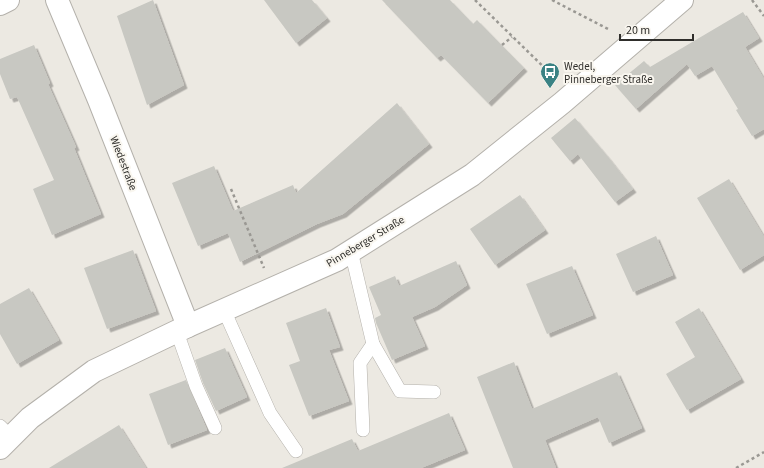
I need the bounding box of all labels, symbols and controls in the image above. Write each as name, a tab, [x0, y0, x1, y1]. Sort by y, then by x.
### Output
scale bar	[620, 16, 693, 42]
text: 20 m	[626, 22, 650, 39]
place label: Wedel, Pinneberger Straße	[564, 59, 653, 87]
bus stop icon: Wedel, Pinneberger Straße	[539, 61, 561, 89]
street label: Wiedestraße	[106, 134, 141, 193]
street label: Pinneberger Straße	[323, 212, 408, 271]

